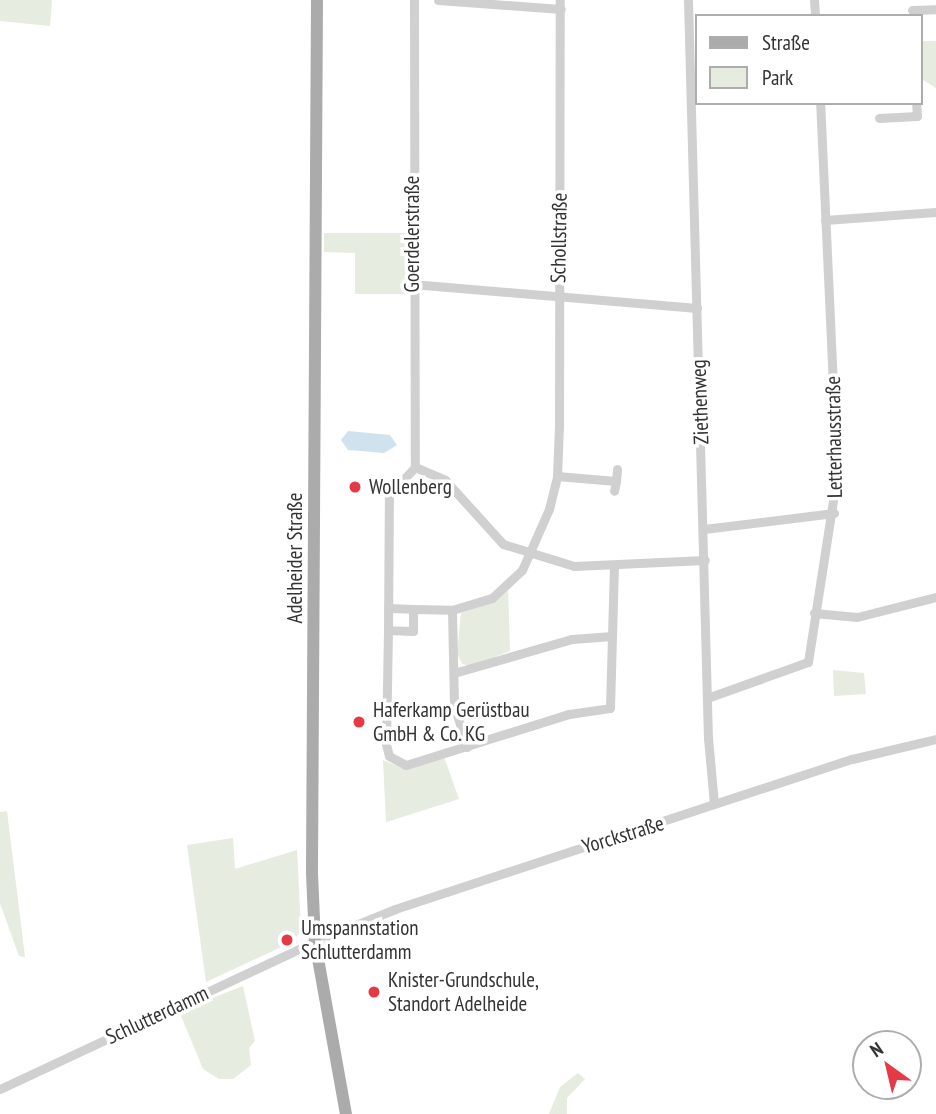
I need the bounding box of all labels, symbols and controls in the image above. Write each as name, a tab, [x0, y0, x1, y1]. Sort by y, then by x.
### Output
legend	[694, 14, 922, 105]
text: Straße	[762, 29, 810, 56]
text: Park	[762, 64, 793, 91]
street label: Goerdelerstraße	[399, 176, 425, 292]
street label: Schollstraße	[546, 193, 572, 283]
street label: Ziethenweg	[686, 359, 714, 445]
street label: Letterhausstraße	[820, 376, 848, 498]
place label: Wollenberg	[369, 474, 452, 500]
marker: Wollenberg	[347, 479, 363, 495]
street label: Adelheider Straße	[282, 493, 308, 623]
place label: Haferkamp Gerüstbau GmbH & Co. KG	[373, 697, 529, 747]
marker: Haferkamp Gerüstbau GmbH & Co. KG	[351, 714, 367, 730]
street label: Yorckstraße	[579, 811, 667, 859]
place label: Umspannstation Schlutterdamm	[301, 915, 419, 965]
marker: Umspannstation Schlutterdamm	[279, 932, 295, 948]
place label: Knister-Grundschule, Standort Adelheide	[388, 967, 539, 1017]
street label: Schlutterdamm	[102, 980, 212, 1050]
marker: Knister-Grundschule, Standort Adelheide	[366, 984, 382, 1000]
north arrow	[852, 1030, 922, 1100]
text: N	[865, 1036, 887, 1062]

